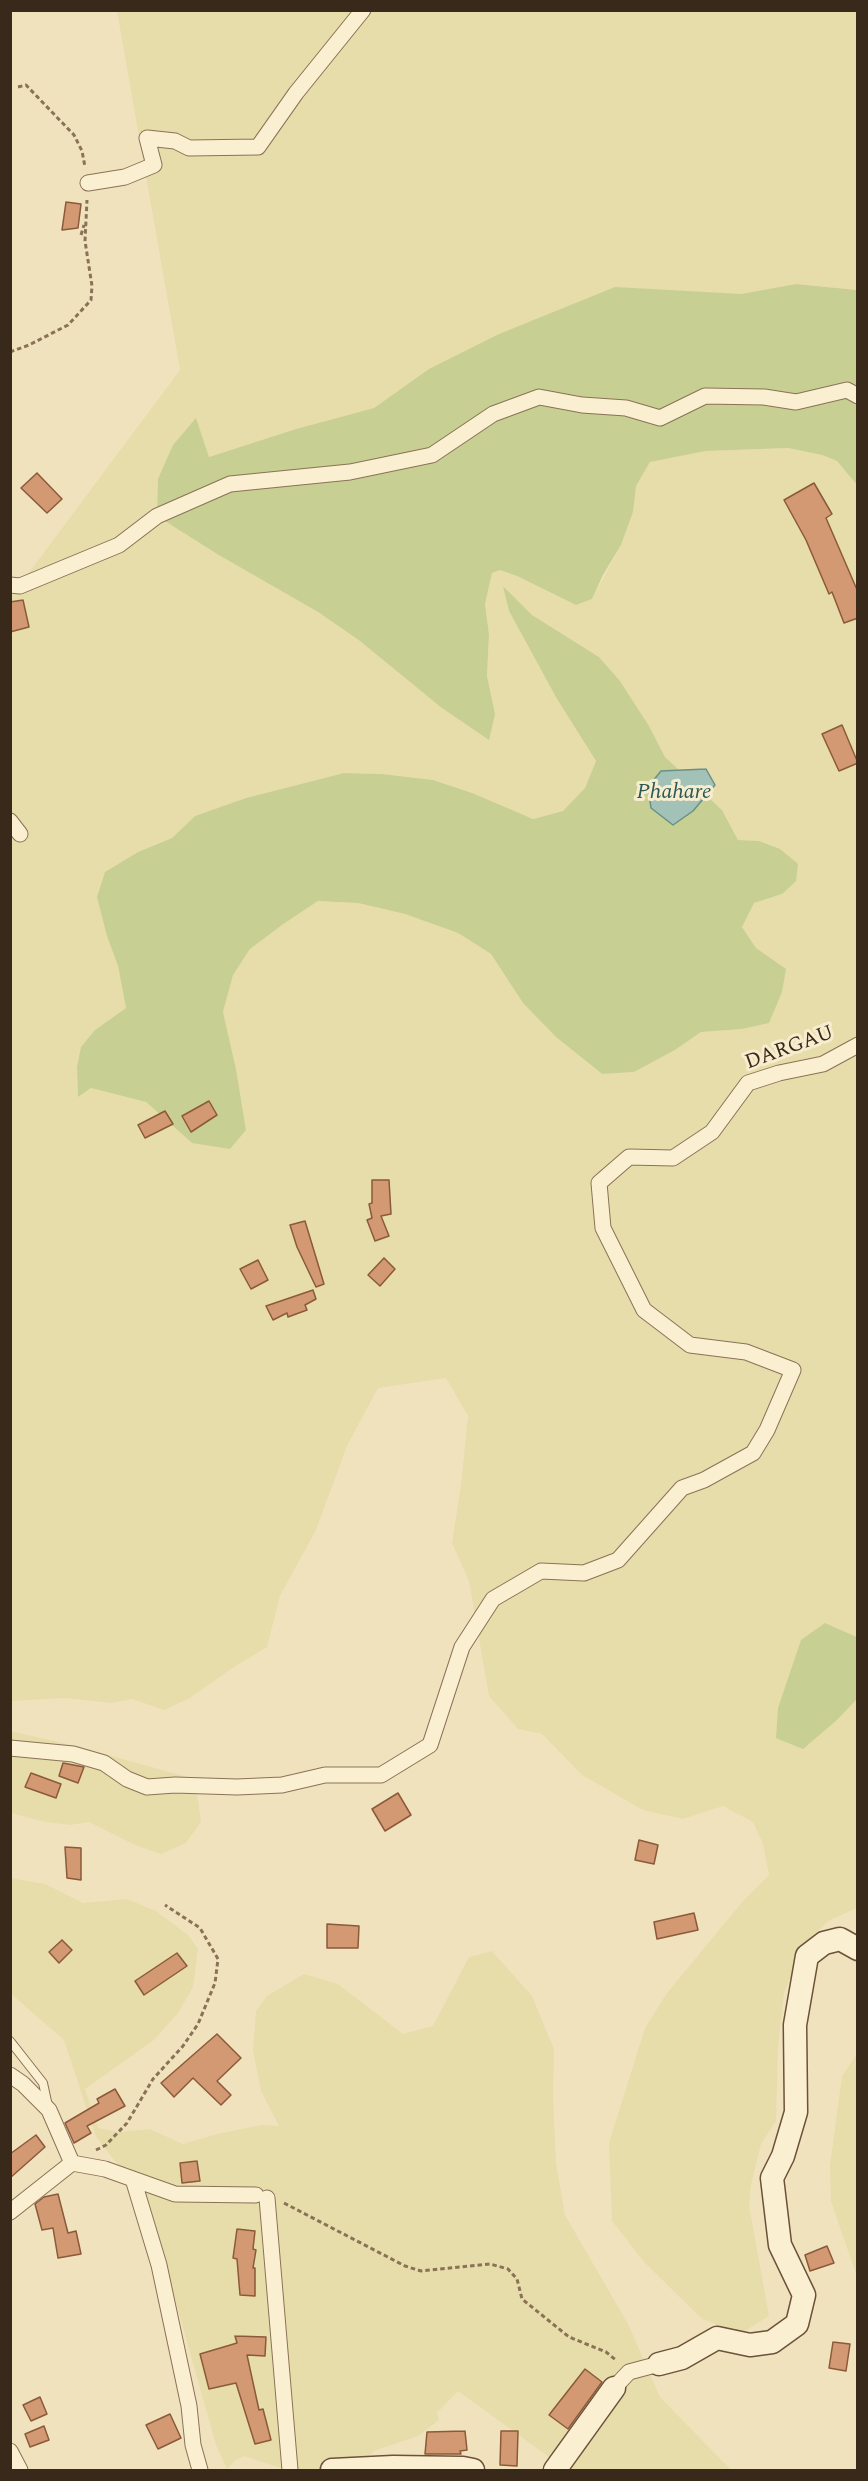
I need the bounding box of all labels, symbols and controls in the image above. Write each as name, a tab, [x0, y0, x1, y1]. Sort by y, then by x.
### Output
water label: Phahare	[636, 781, 712, 807]
street label: DARGAU	[742, 1021, 838, 1077]

